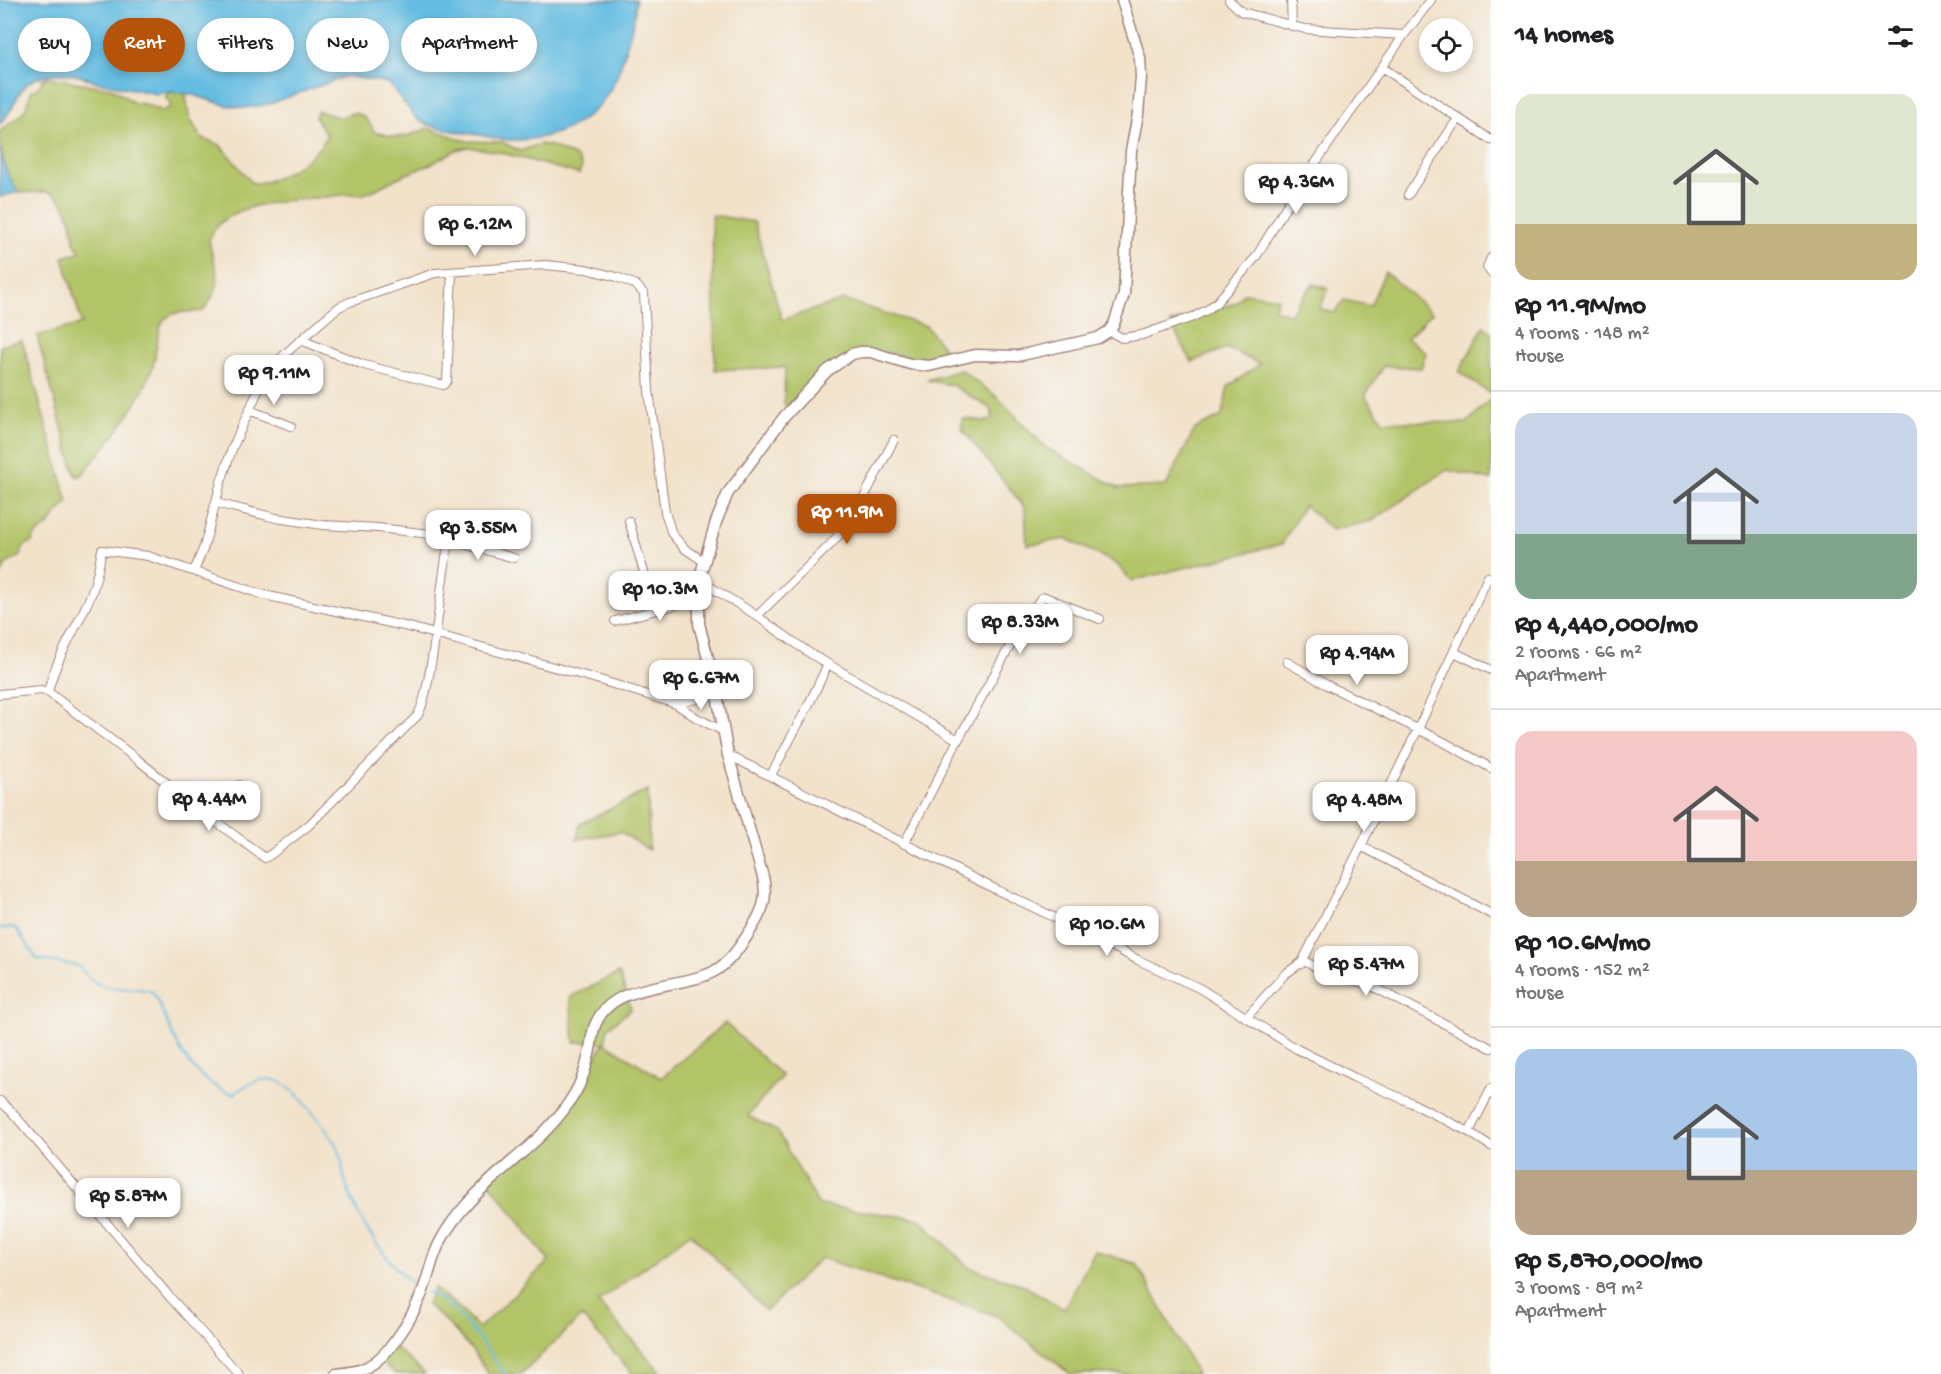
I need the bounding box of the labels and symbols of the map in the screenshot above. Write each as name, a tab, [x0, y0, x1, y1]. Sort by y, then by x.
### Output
pin: Rp 4.36M	[1234, 164, 1358, 215]
pin: Rp 6.12M	[413, 206, 537, 257]
pin: Rp 9.11M	[212, 355, 336, 406]
pin: Rp 11.9M	[785, 494, 909, 545]
pin: Rp 3.55M	[416, 510, 540, 561]
pin: Rp 10.3M	[598, 571, 722, 622]
pin: Rp 8.33M	[958, 604, 1082, 655]
pin: Rp 4.94M	[1295, 635, 1419, 686]
pin: Rp 6.67M	[639, 660, 763, 711]
pin: Rp 4.44M	[147, 781, 271, 832]
pin: Rp 4.48M	[1302, 782, 1426, 833]
pin: Rp 10.6M	[1045, 906, 1169, 957]
pin: Rp 5.47M	[1304, 946, 1428, 997]
pin: Rp 5.87M	[66, 1178, 190, 1229]

